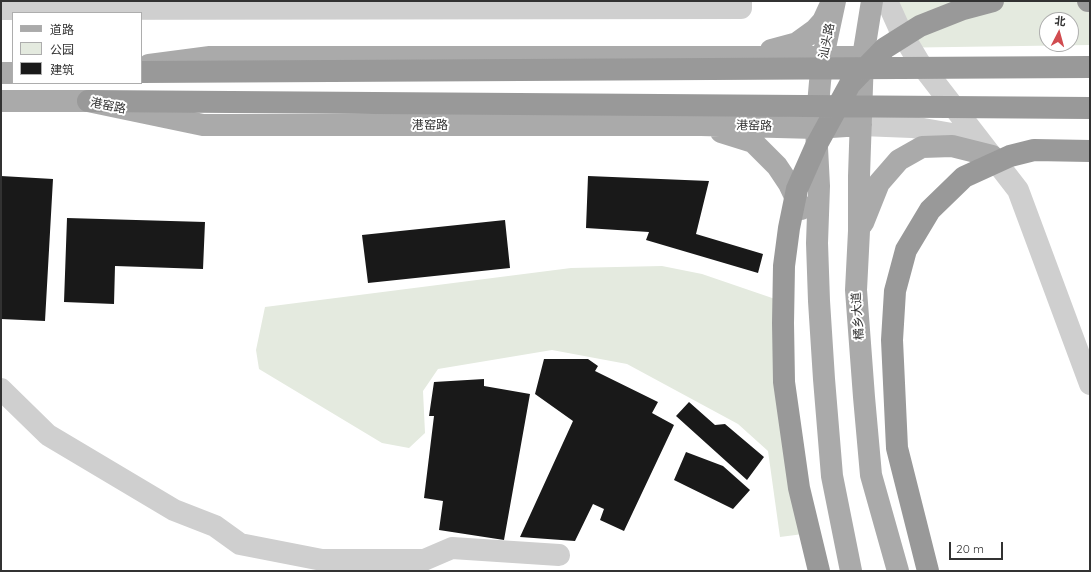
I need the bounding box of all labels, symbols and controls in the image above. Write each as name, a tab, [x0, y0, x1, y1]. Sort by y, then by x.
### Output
legend	[12, 12, 142, 84]
north arrow	[1039, 12, 1079, 52]
text: 北	[1054, 14, 1066, 29]
text: 道路	[50, 22, 74, 37]
street label: 汕头路	[816, 22, 838, 60]
text: 公园	[50, 42, 74, 57]
text: 建筑	[50, 62, 74, 77]
street label: 港窑路	[89, 95, 127, 117]
street label: 港窑路	[412, 118, 448, 132]
street label: 港窑路	[736, 118, 772, 134]
street label: 橘乡大道	[849, 292, 867, 340]
scale bar	[951, 534, 1005, 560]
text: 20 m	[956, 541, 984, 556]

